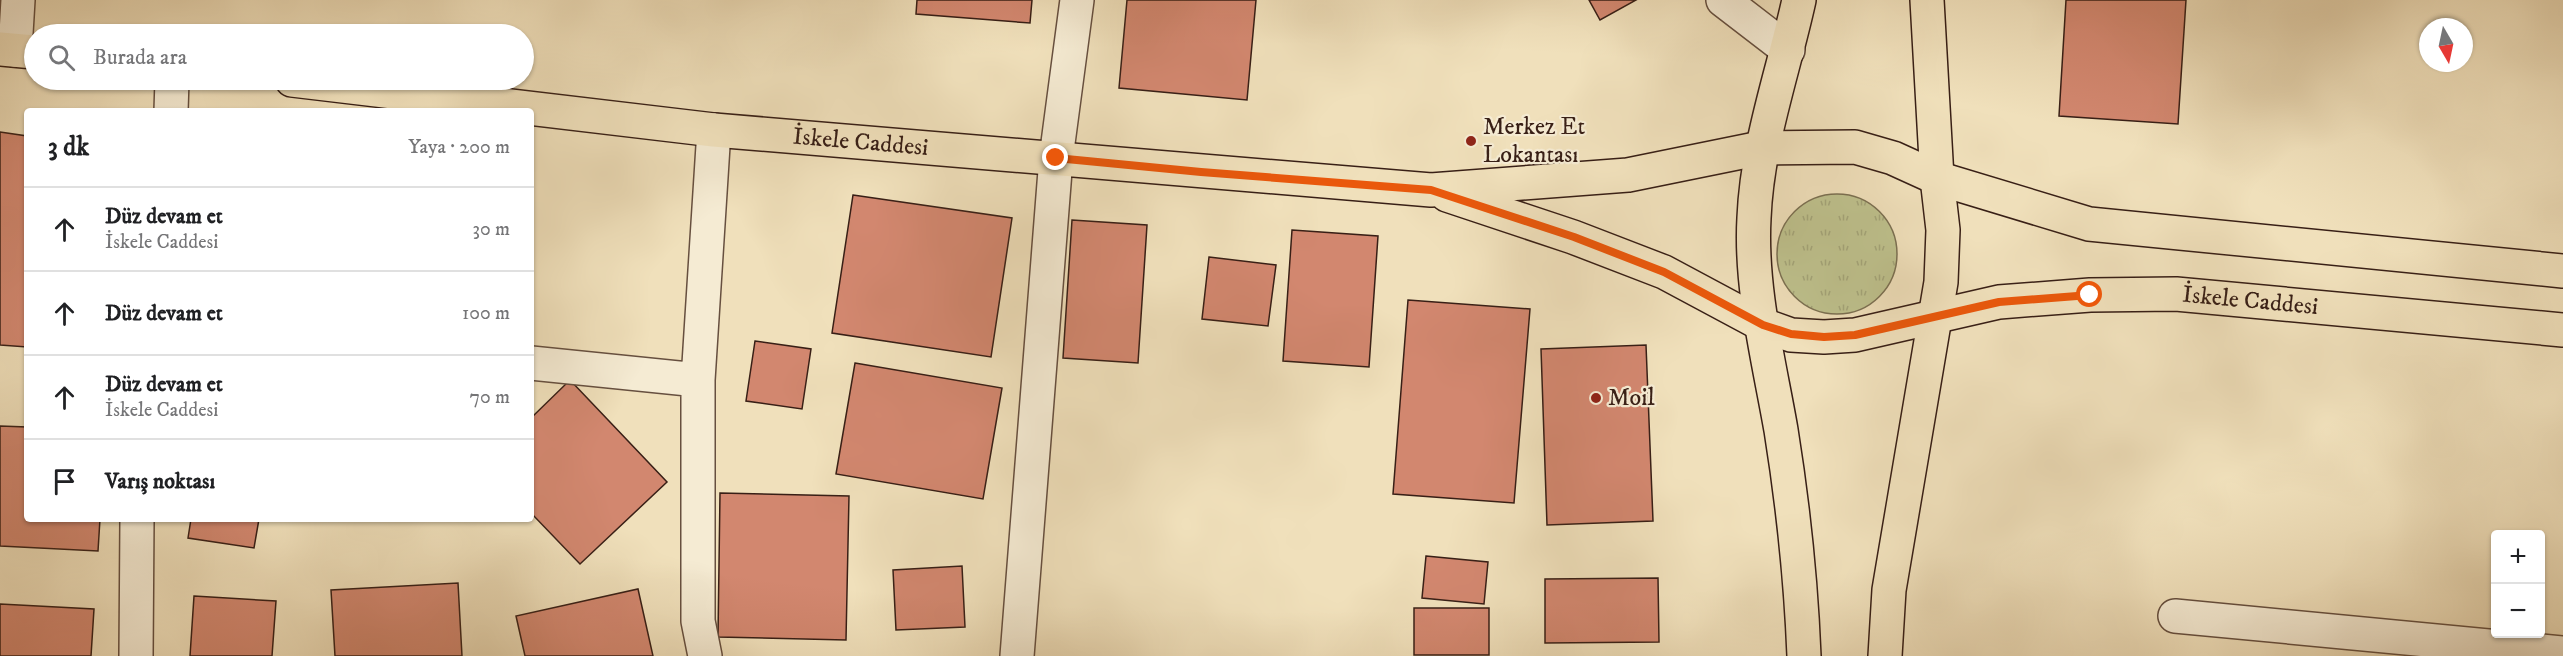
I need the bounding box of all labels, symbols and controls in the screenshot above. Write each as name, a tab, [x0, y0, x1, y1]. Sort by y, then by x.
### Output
north arrow	[2419, 18, 2473, 72]
search box	[24, 24, 534, 90]
icon: search	[45, 41, 78, 74]
text: Burada ara	[93, 44, 187, 71]
place label: Merkez Et Lokantası	[1483, 112, 1586, 170]
street label: İskele Caddesi	[791, 121, 930, 163]
text: 3 dk	[48, 131, 89, 164]
marker: Merkez Et Lokantası	[1464, 134, 1478, 148]
text: Yaya · 200 m	[408, 135, 510, 160]
route end	[1042, 144, 1068, 170]
text: Düz devam et	[105, 203, 223, 230]
icon: ahead	[48, 213, 81, 246]
text: 30 m	[472, 217, 510, 242]
text: İskele Caddesi	[105, 230, 218, 255]
street label: İskele Caddesi	[2181, 279, 2319, 322]
route start	[2076, 281, 2102, 307]
icon: ahead	[48, 297, 81, 330]
text: Düz devam et	[105, 300, 223, 327]
text: 100 m	[462, 301, 510, 326]
text: Düz devam et	[105, 371, 223, 398]
icon: ahead	[48, 381, 81, 414]
place label: Moil	[1608, 383, 1655, 413]
text: 70 m	[469, 385, 510, 410]
marker: Moil	[1589, 391, 1603, 405]
text: İskele Caddesi	[105, 398, 218, 423]
icon: arrive	[48, 465, 81, 498]
text: Varış noktası	[105, 468, 215, 495]
map controls	[2491, 530, 2545, 638]
button: +	[2491, 530, 2545, 584]
button: −	[2491, 584, 2545, 638]

